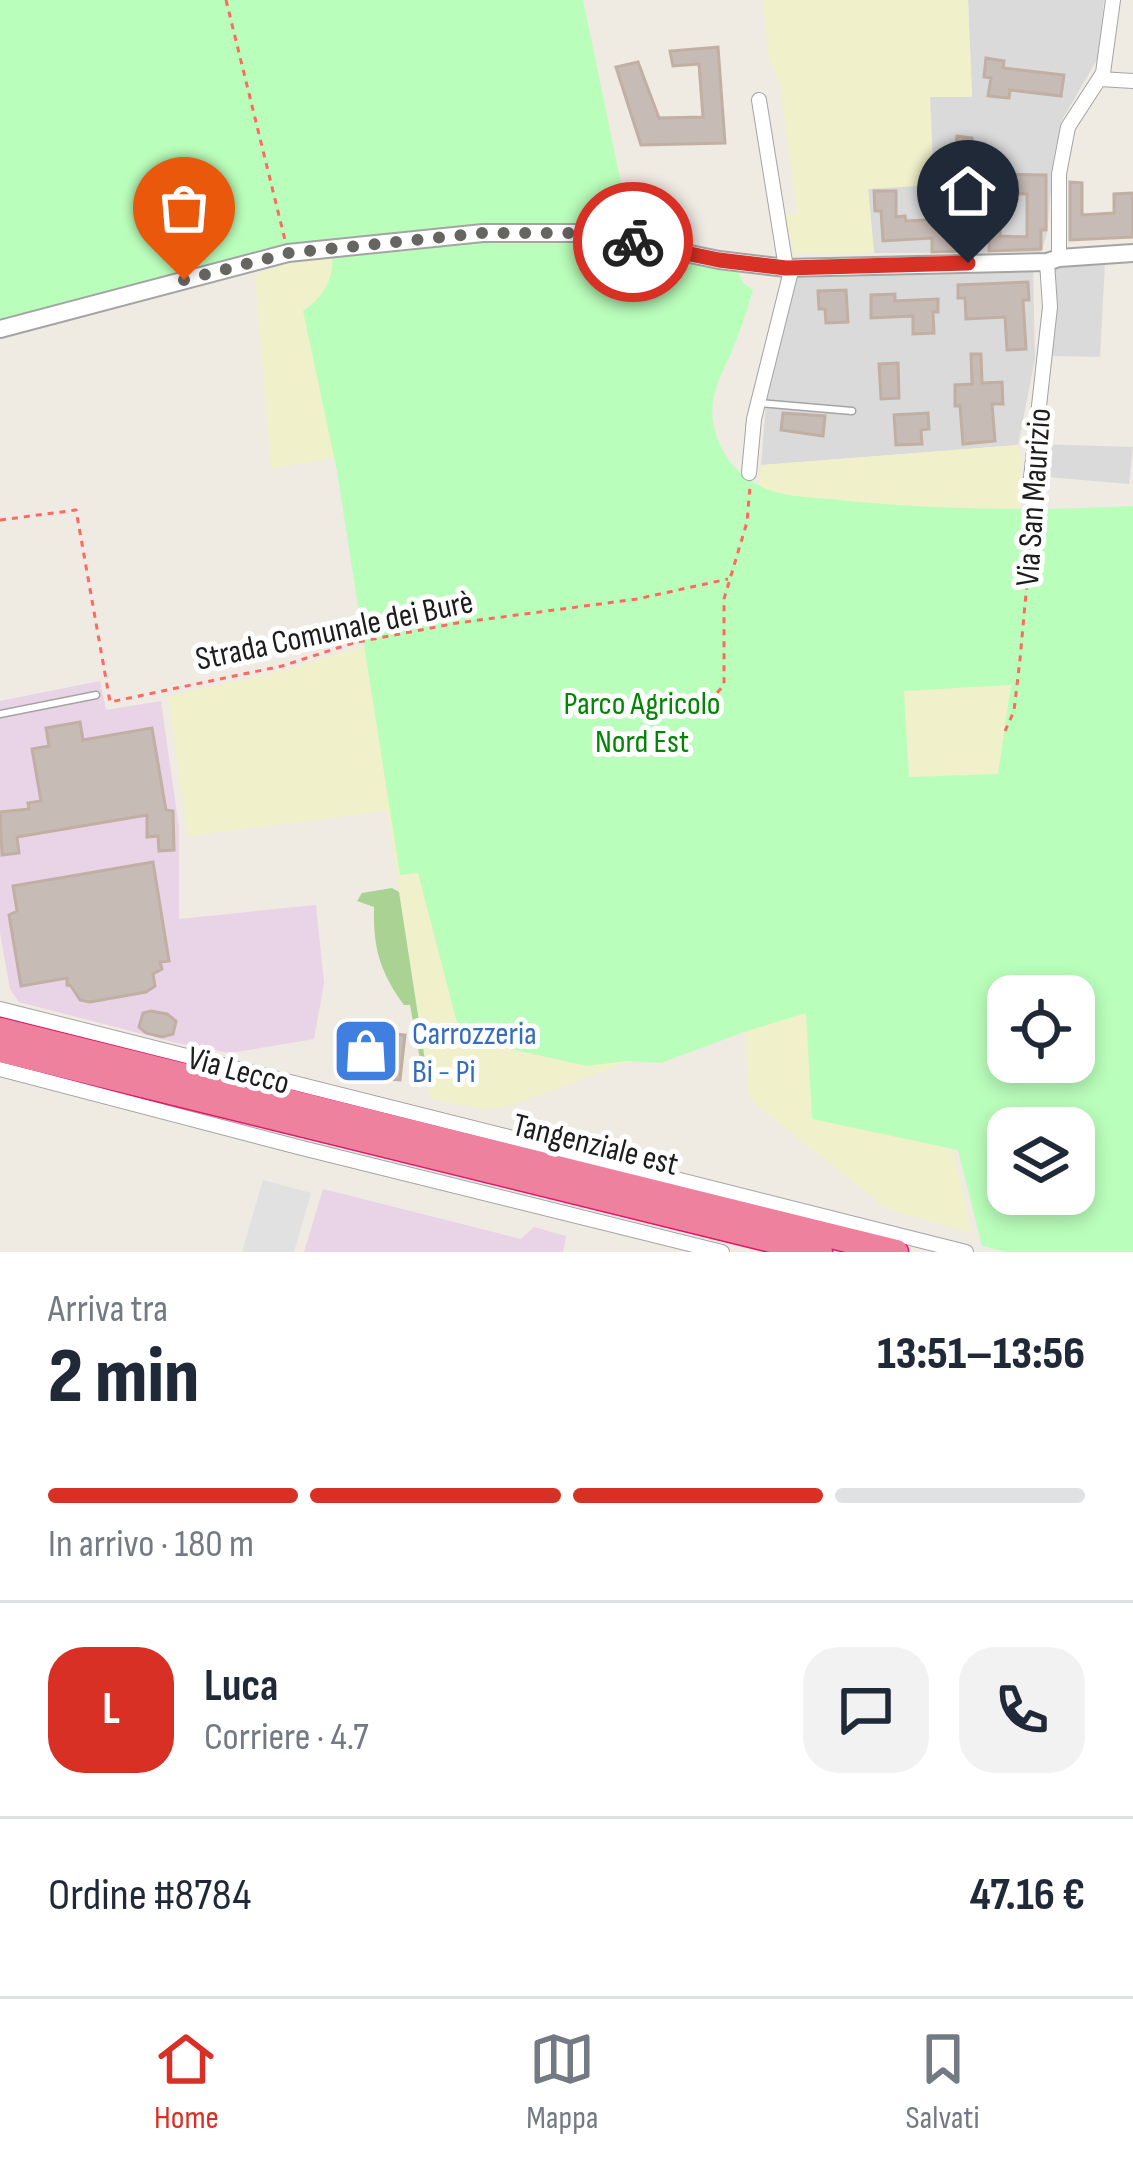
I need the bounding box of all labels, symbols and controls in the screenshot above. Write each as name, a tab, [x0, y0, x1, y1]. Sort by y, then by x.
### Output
pin	[917, 140, 1019, 263]
pin	[133, 157, 235, 280]
icon: home	[935, 158, 1001, 224]
icon: bag	[151, 175, 217, 241]
courier	[573, 182, 693, 302]
icon: bike	[600, 209, 666, 275]
street label: Via San Maurizio	[1008, 407, 1060, 588]
street label: Strada Comunale dei Burè	[192, 582, 477, 680]
park label: Parco Agricolo Nord Est	[563, 684, 721, 762]
map controls	[987, 975, 1095, 1215]
button: locate	[987, 975, 1095, 1083]
place label: Carrozzeria Bi - Pi	[412, 1014, 537, 1092]
shop icon: Carrozzeria Bi - Pi	[331, 1016, 401, 1086]
street label: Via Lecco	[183, 1038, 294, 1104]
street label: Tangenziale est	[509, 1105, 682, 1185]
button: layers	[987, 1107, 1095, 1215]
text: Arriva tra	[48, 1286, 168, 1333]
text: 13:51–13:56	[877, 1327, 1085, 1382]
text: 2 min	[48, 1331, 199, 1424]
text: In arrivo · 180 m	[48, 1521, 254, 1568]
button: chat	[803, 1647, 929, 1773]
button: phone	[959, 1647, 1085, 1773]
text: Luca	[204, 1659, 278, 1714]
text: L	[102, 1682, 120, 1737]
text: Corriere · 4.7	[204, 1714, 369, 1761]
text: Ordine #8784	[48, 1868, 251, 1923]
text: 47.16 €	[970, 1868, 1085, 1923]
tab: Home	[153, 2026, 219, 2138]
tab: Mappa	[526, 2026, 599, 2138]
tab: Salvati	[905, 2026, 980, 2138]

